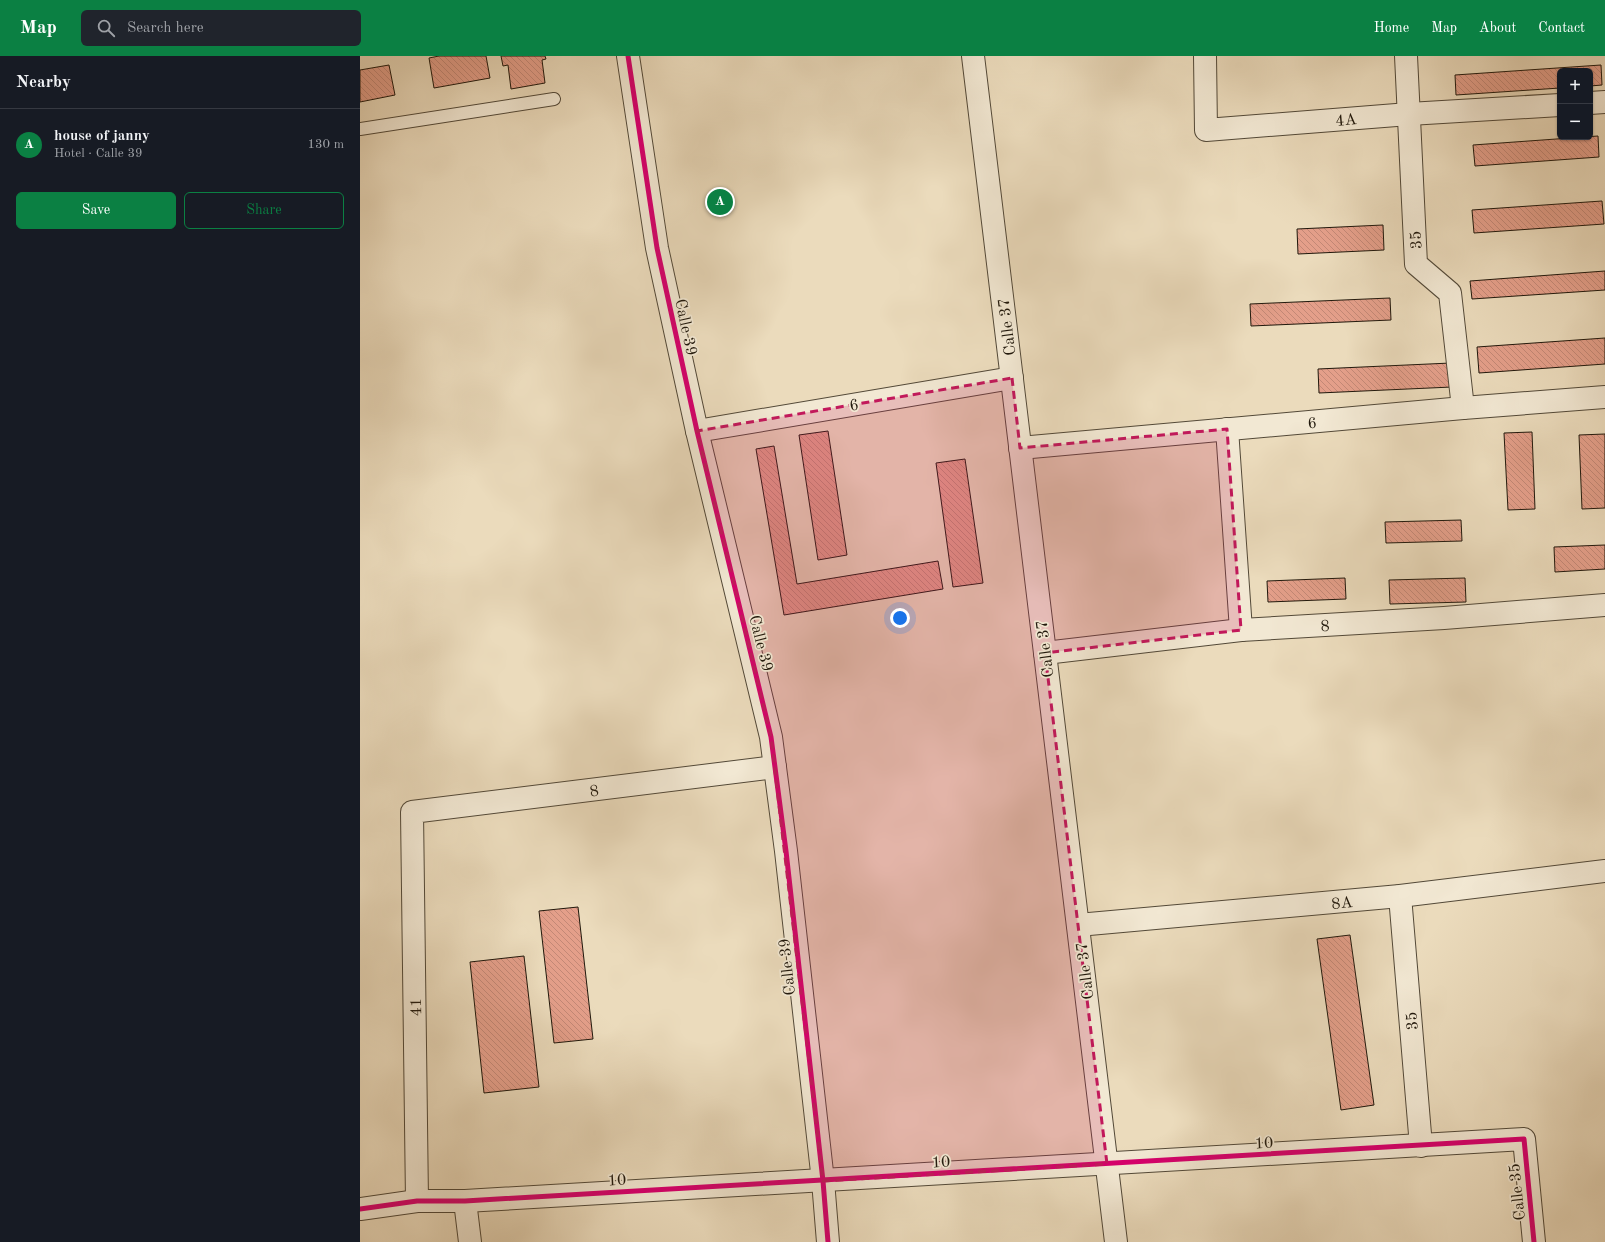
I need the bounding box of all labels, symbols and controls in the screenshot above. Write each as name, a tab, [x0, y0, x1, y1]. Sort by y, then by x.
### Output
search box	[81, 10, 361, 46]
icon: search	[95, 17, 117, 39]
text: Map	[20, 19, 57, 38]
text: Search here	[127, 21, 204, 36]
text: Home	[1374, 21, 1409, 35]
text: Map	[1431, 21, 1457, 35]
text: About	[1479, 21, 1516, 35]
text: Contact	[1538, 21, 1585, 35]
map controls	[1557, 68, 1593, 140]
button: +	[1557, 68, 1593, 104]
text: Nearby	[16, 74, 71, 91]
button: −	[1557, 104, 1593, 140]
street label: 4A	[1335, 112, 1358, 130]
text: house of janny	[54, 129, 150, 144]
text: A	[24, 138, 34, 151]
text: 130 m	[307, 138, 344, 151]
text: Hotel · Calle 39	[54, 147, 143, 160]
pin: A	[707, 187, 733, 217]
button: Save	[16, 192, 176, 229]
button: Share	[184, 192, 344, 229]
street label: 35	[1409, 230, 1425, 250]
street label: Calle 37	[997, 297, 1019, 356]
street label: Calle 39	[671, 298, 699, 357]
street label: 6	[848, 397, 860, 415]
street label: 6	[1307, 416, 1317, 432]
your location	[890, 608, 910, 628]
street label: Calle 39	[745, 614, 775, 673]
street label: Calle 37	[1035, 619, 1057, 678]
street label: 8	[1320, 619, 1330, 635]
street label: 8	[589, 783, 600, 800]
street label: 8A	[1331, 895, 1354, 913]
street label: Calle 39	[777, 937, 799, 996]
street label: Calle 37	[1075, 941, 1097, 1000]
street label: 41	[409, 998, 425, 1016]
street label: 35	[1404, 1011, 1422, 1031]
street label: 10	[1254, 1136, 1274, 1152]
street label: 10	[931, 1155, 951, 1171]
street label: Calle 35	[1507, 1162, 1529, 1221]
street label: 10	[607, 1173, 627, 1189]

